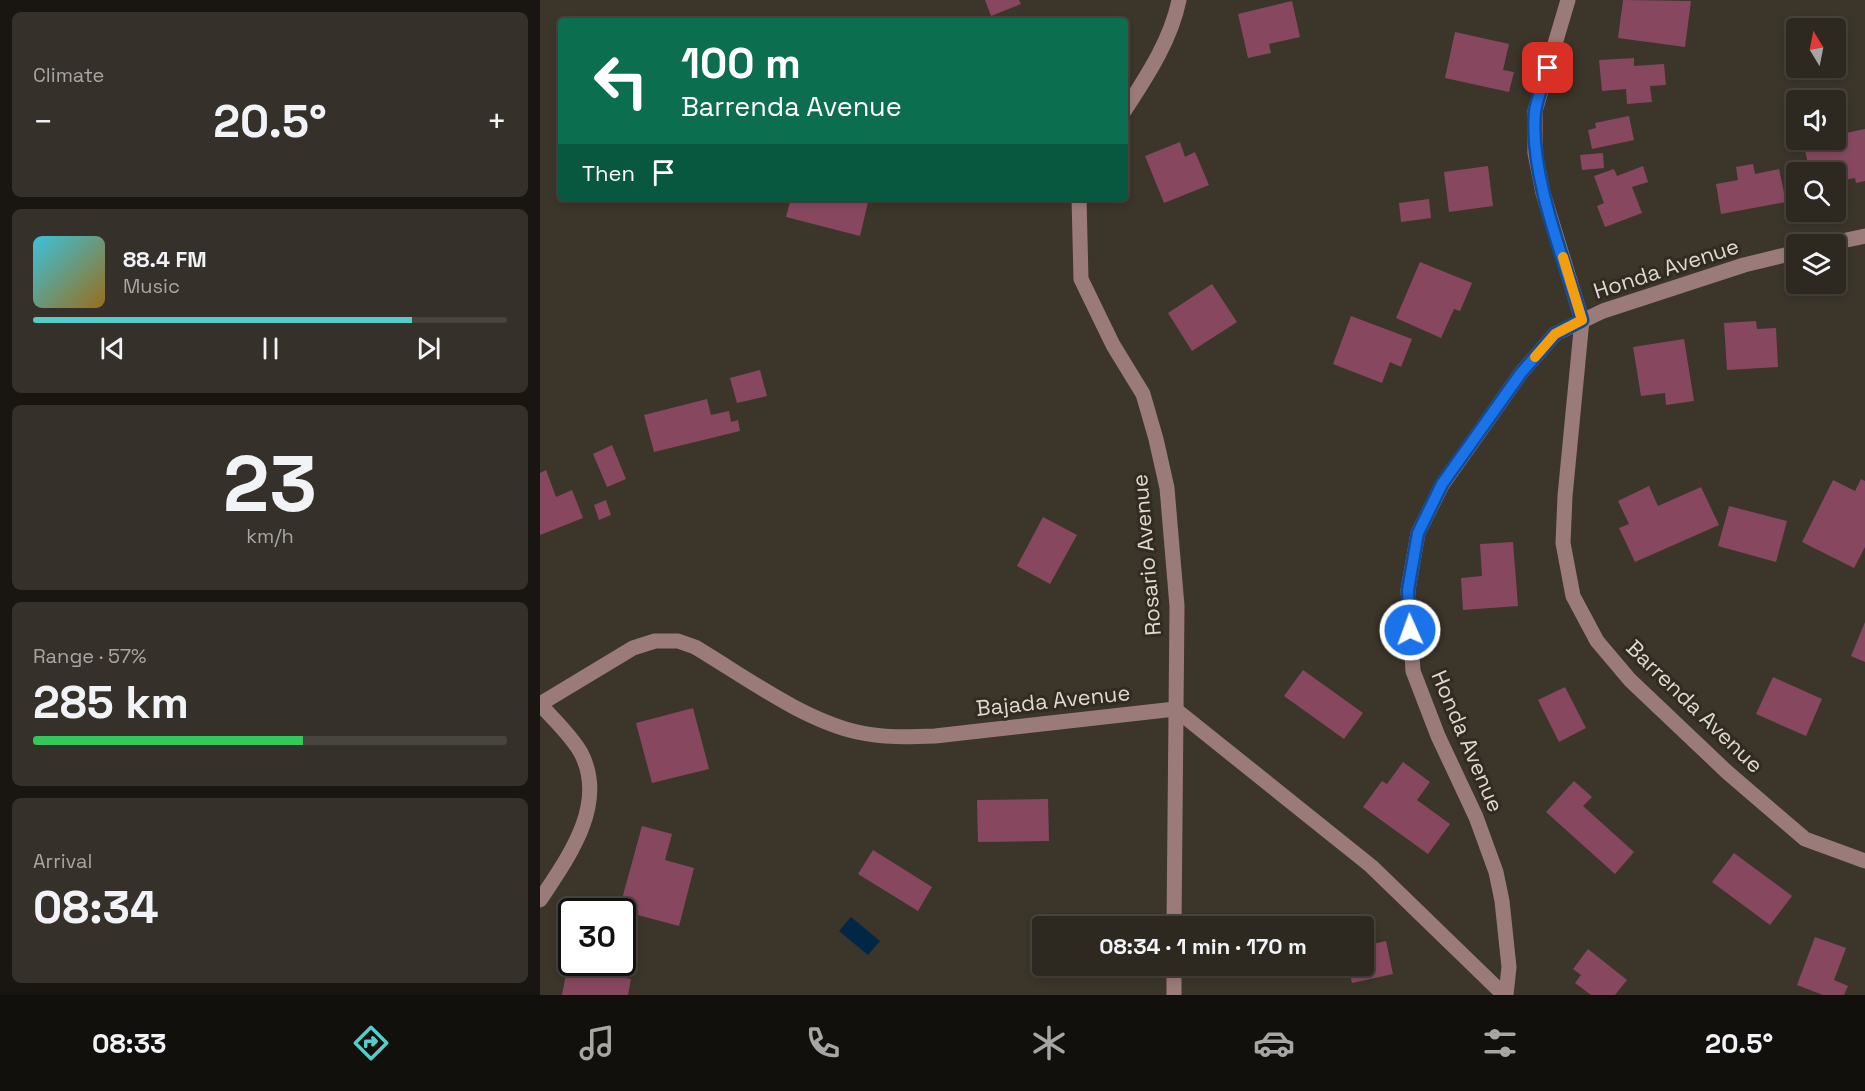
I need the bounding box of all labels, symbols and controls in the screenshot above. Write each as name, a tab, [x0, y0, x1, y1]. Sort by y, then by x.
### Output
north arrow	[1786, 18, 1846, 78]
map controls	[1786, 18, 1846, 294]
text: 100 m	[681, 37, 801, 90]
icon: left	[582, 42, 660, 120]
pin	[1522, 42, 1573, 93]
icon: arrive	[1531, 51, 1564, 84]
text: Climate	[33, 62, 104, 88]
text: Barrenda Avenue	[681, 89, 902, 124]
button: sound	[1786, 90, 1846, 150]
text: 20.5°	[213, 93, 327, 150]
text: −	[33, 101, 53, 143]
text: +	[487, 101, 507, 143]
icon: arrive	[647, 156, 680, 189]
text: Then	[582, 159, 635, 187]
button: search	[1786, 162, 1846, 222]
street label: Honda Avenue	[1590, 231, 1742, 305]
button: layers	[1786, 234, 1846, 294]
text: 88.4 FM	[123, 245, 207, 273]
text: Music	[123, 273, 180, 299]
icon: previous	[96, 332, 129, 365]
icon: pause	[254, 332, 287, 365]
icon: next	[412, 332, 445, 365]
text: 23	[223, 434, 317, 534]
street label: Rosario Avenue	[1125, 473, 1167, 637]
text: km/h	[246, 523, 294, 549]
position arrow	[1378, 598, 1442, 662]
street label: Barrenda Avenue	[1621, 633, 1769, 779]
text: Range · 57%	[33, 643, 147, 669]
street label: Honda Avenue	[1426, 666, 1510, 816]
text: 285 km	[33, 674, 189, 731]
street label: Bajada Avenue	[975, 678, 1131, 722]
text: Arrival	[33, 848, 92, 874]
text: 08:34	[33, 879, 159, 936]
speed limit sign: 30	[558, 898, 636, 976]
text: 08:34 · 1 min · 170 m	[1099, 932, 1307, 960]
icon: directions	[350, 1022, 392, 1064]
icon: music	[576, 1022, 618, 1064]
icon: phone	[802, 1022, 844, 1064]
icon: climate	[1028, 1022, 1070, 1064]
icon: car	[1253, 1022, 1295, 1064]
icon: filters	[1479, 1022, 1521, 1064]
text: 08:33	[92, 1026, 166, 1061]
text: 20.5°	[1705, 1026, 1773, 1061]

